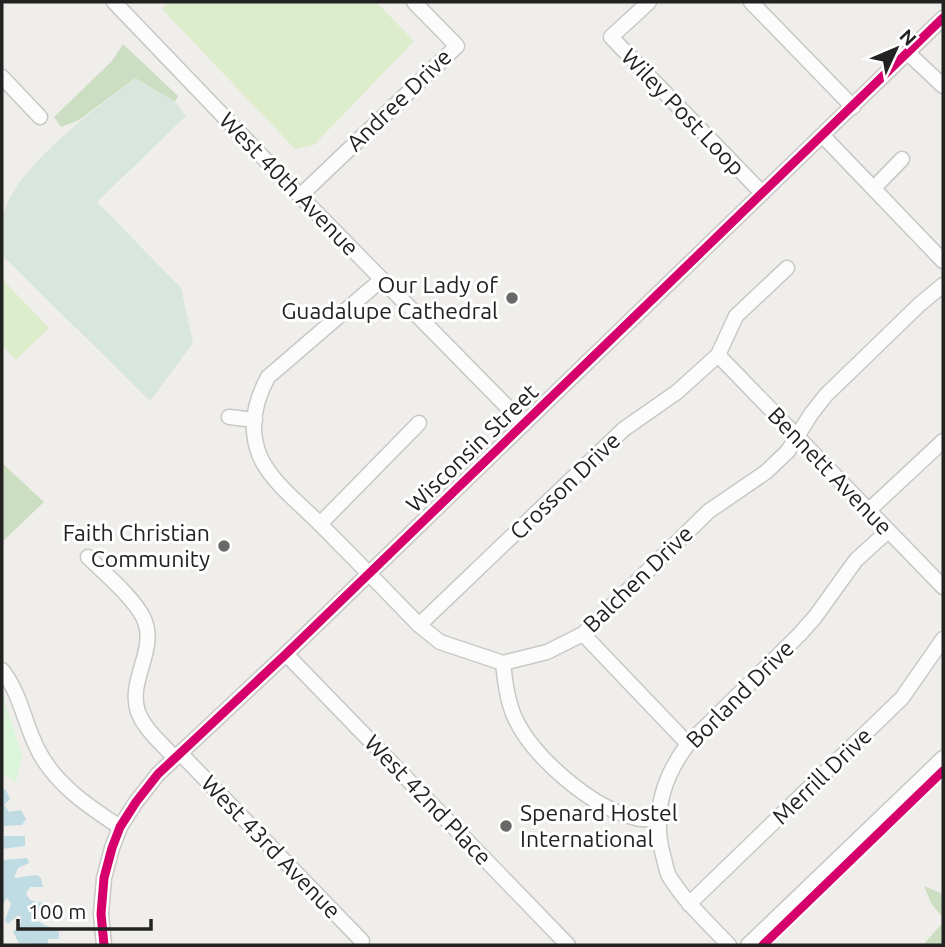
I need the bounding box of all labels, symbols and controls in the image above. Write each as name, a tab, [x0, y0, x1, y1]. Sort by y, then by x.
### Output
north arrow	[861, 14, 931, 84]
text: N	[895, 24, 921, 50]
street label: Wiley Post Loop	[617, 43, 750, 180]
street label: Andree Drive	[341, 44, 456, 156]
street label: West 40th Avenue	[215, 107, 364, 260]
place label: Our Lady of Guadalupe Cathedral	[281, 272, 498, 323]
marker: Our Lady of Guadalupe Cathedral	[504, 290, 520, 306]
street label: Wisconsin Street	[401, 379, 542, 517]
street label: Bennett Avenue	[763, 402, 897, 539]
street label: Crosson Drive	[505, 427, 625, 544]
place label: Faith Christian Community	[63, 520, 210, 571]
street label: Balchen Drive	[578, 520, 697, 637]
marker: Faith Christian Community	[216, 538, 232, 554]
street label: Borland Drive	[681, 635, 798, 752]
street label: Merrill Drive	[767, 722, 876, 829]
street label: West 42nd Place	[360, 730, 497, 870]
street label: West 43rd Avenue	[197, 770, 346, 923]
place label: Spenard Hostel International	[520, 800, 678, 851]
marker: Spenard Hostel International	[498, 818, 514, 834]
scale bar	[18, 888, 150, 932]
text: 100 m	[28, 899, 86, 923]

